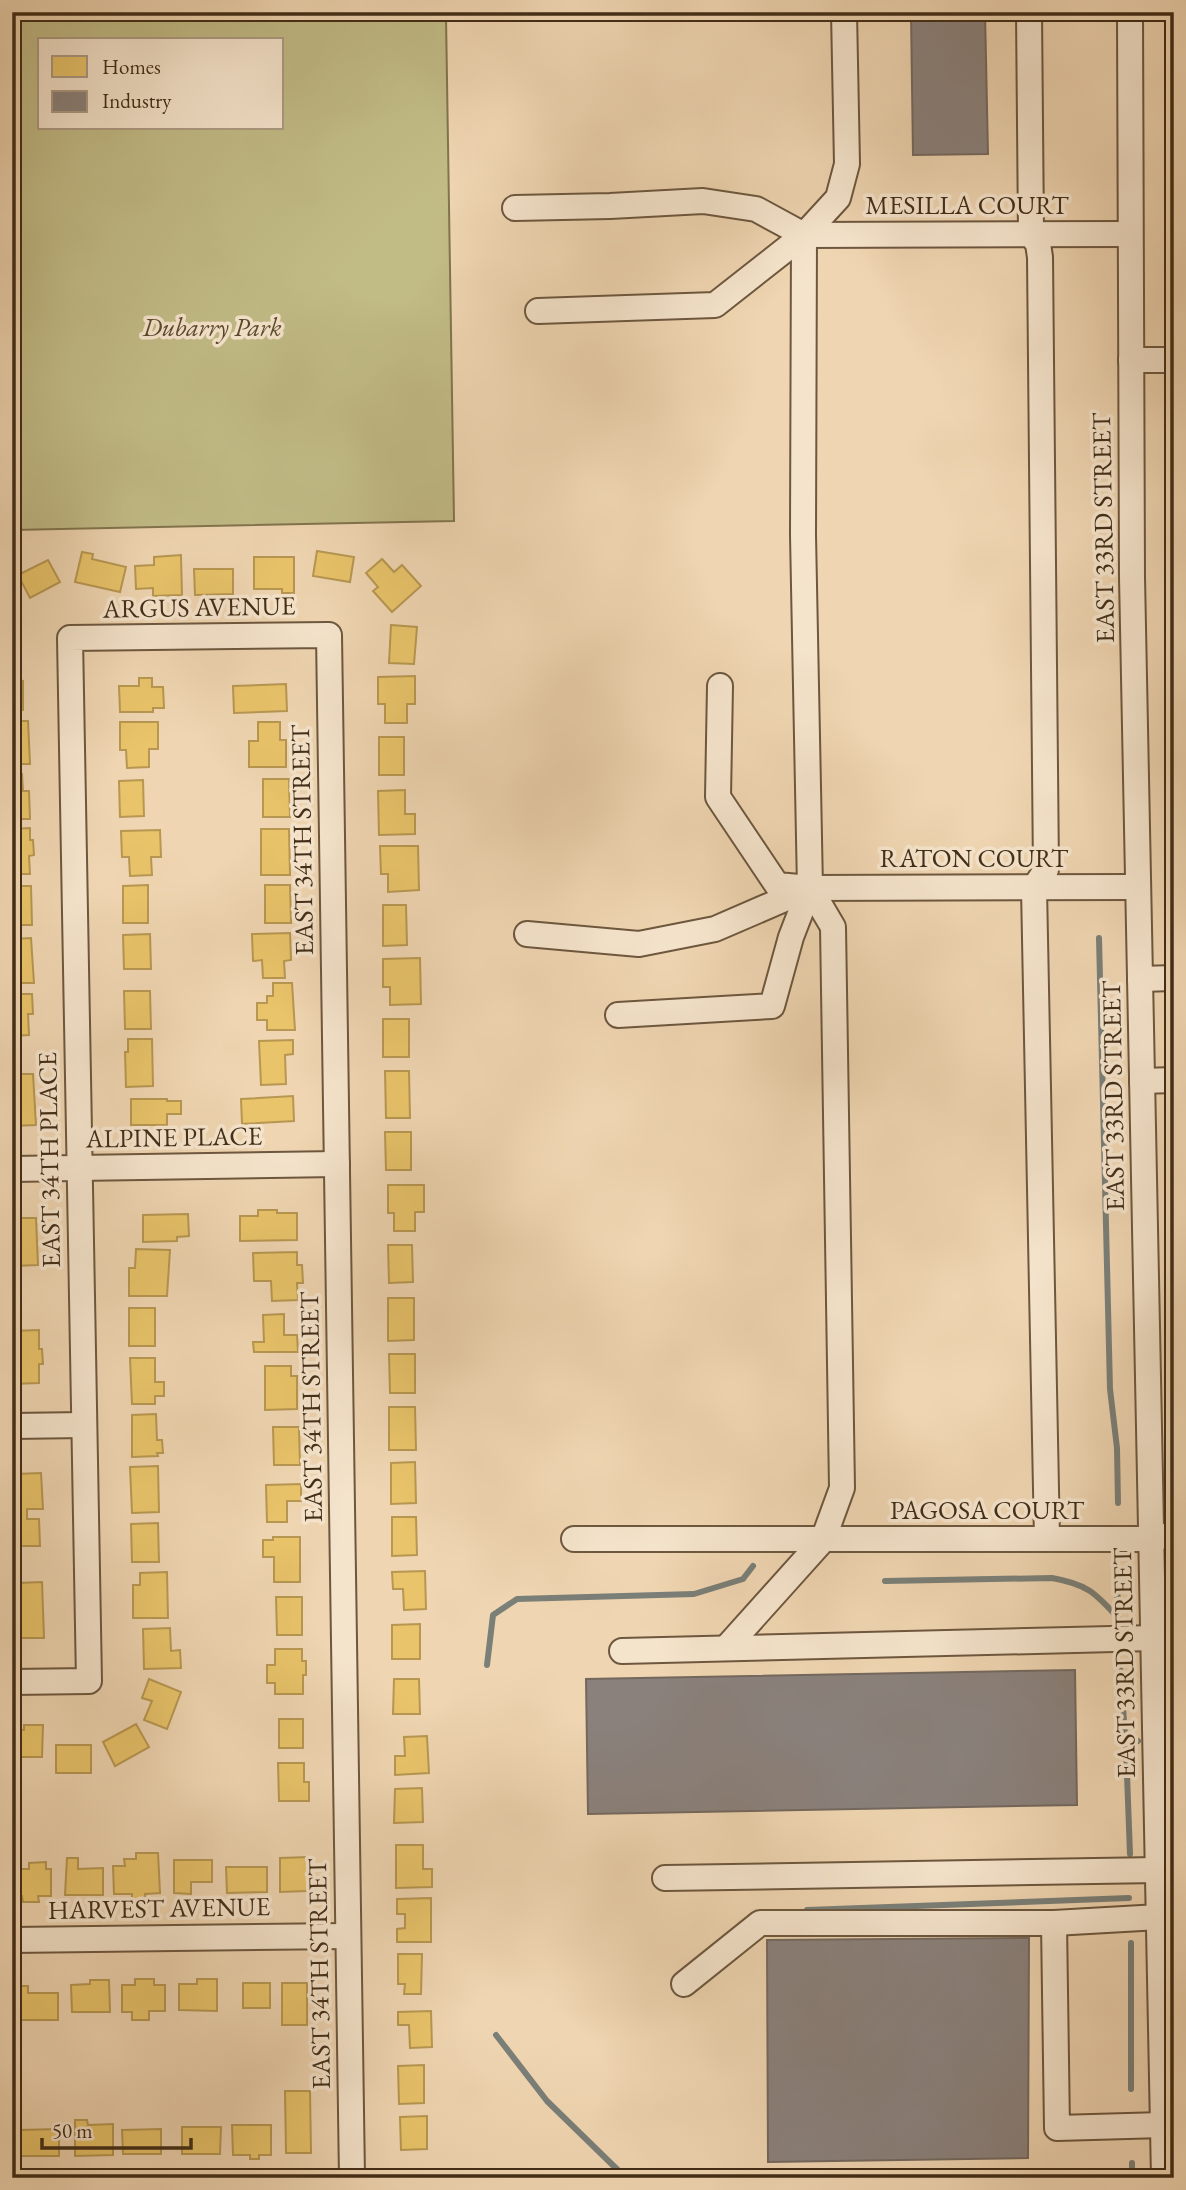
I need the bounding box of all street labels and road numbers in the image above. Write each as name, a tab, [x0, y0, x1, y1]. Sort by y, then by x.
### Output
street label: MESILLA COURT	[865, 188, 1069, 222]
street label: EAST 33RD STREET	[1084, 412, 1122, 644]
street label: ARGUS AVENUE	[101, 588, 296, 626]
street label: EAST 34TH STREET	[283, 724, 321, 956]
street label: RATON COURT	[880, 841, 1069, 875]
street label: EAST 33RD STREET	[1094, 980, 1132, 1212]
street label: EAST 34TH PLACE	[30, 1051, 68, 1268]
street label: ALPINE PLACE	[84, 1118, 263, 1156]
street label: EAST 34TH STREET	[292, 1291, 330, 1523]
street label: PAGOSA COURT	[890, 1493, 1085, 1527]
street label: EAST 33RD STREET	[1105, 1547, 1143, 1779]
street label: EAST 34TH STREET	[300, 1858, 338, 2090]
street label: HARVEST AVENUE	[48, 1889, 271, 1927]

